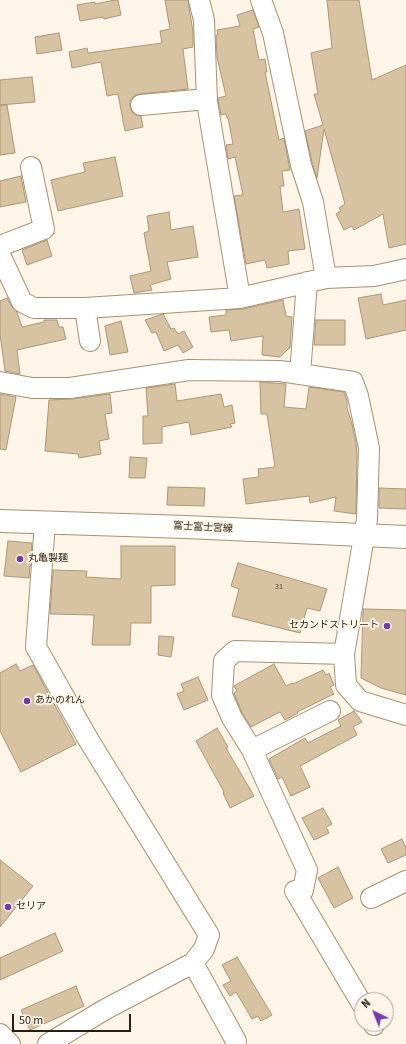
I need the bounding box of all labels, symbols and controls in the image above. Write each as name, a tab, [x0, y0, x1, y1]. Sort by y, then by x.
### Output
street label: 富士富士宮線	[173, 520, 233, 536]
place label: 丸亀製麺	[28, 553, 68, 565]
marker: 丸亀製麺	[15, 554, 25, 564]
house number: 31	[275, 582, 283, 592]
place label: セカンドストリート	[289, 620, 379, 632]
marker: セカンドストリート	[382, 621, 392, 631]
place label: あかのれん	[35, 695, 85, 707]
marker: あかのれん	[22, 696, 32, 706]
place label: セリア	[16, 901, 46, 913]
marker: セリア	[3, 902, 13, 912]
north arrow	[354, 992, 394, 1032]
text: N	[358, 996, 374, 1012]
scale bar	[14, 1006, 133, 1032]
text: 50 m	[19, 1012, 43, 1029]

